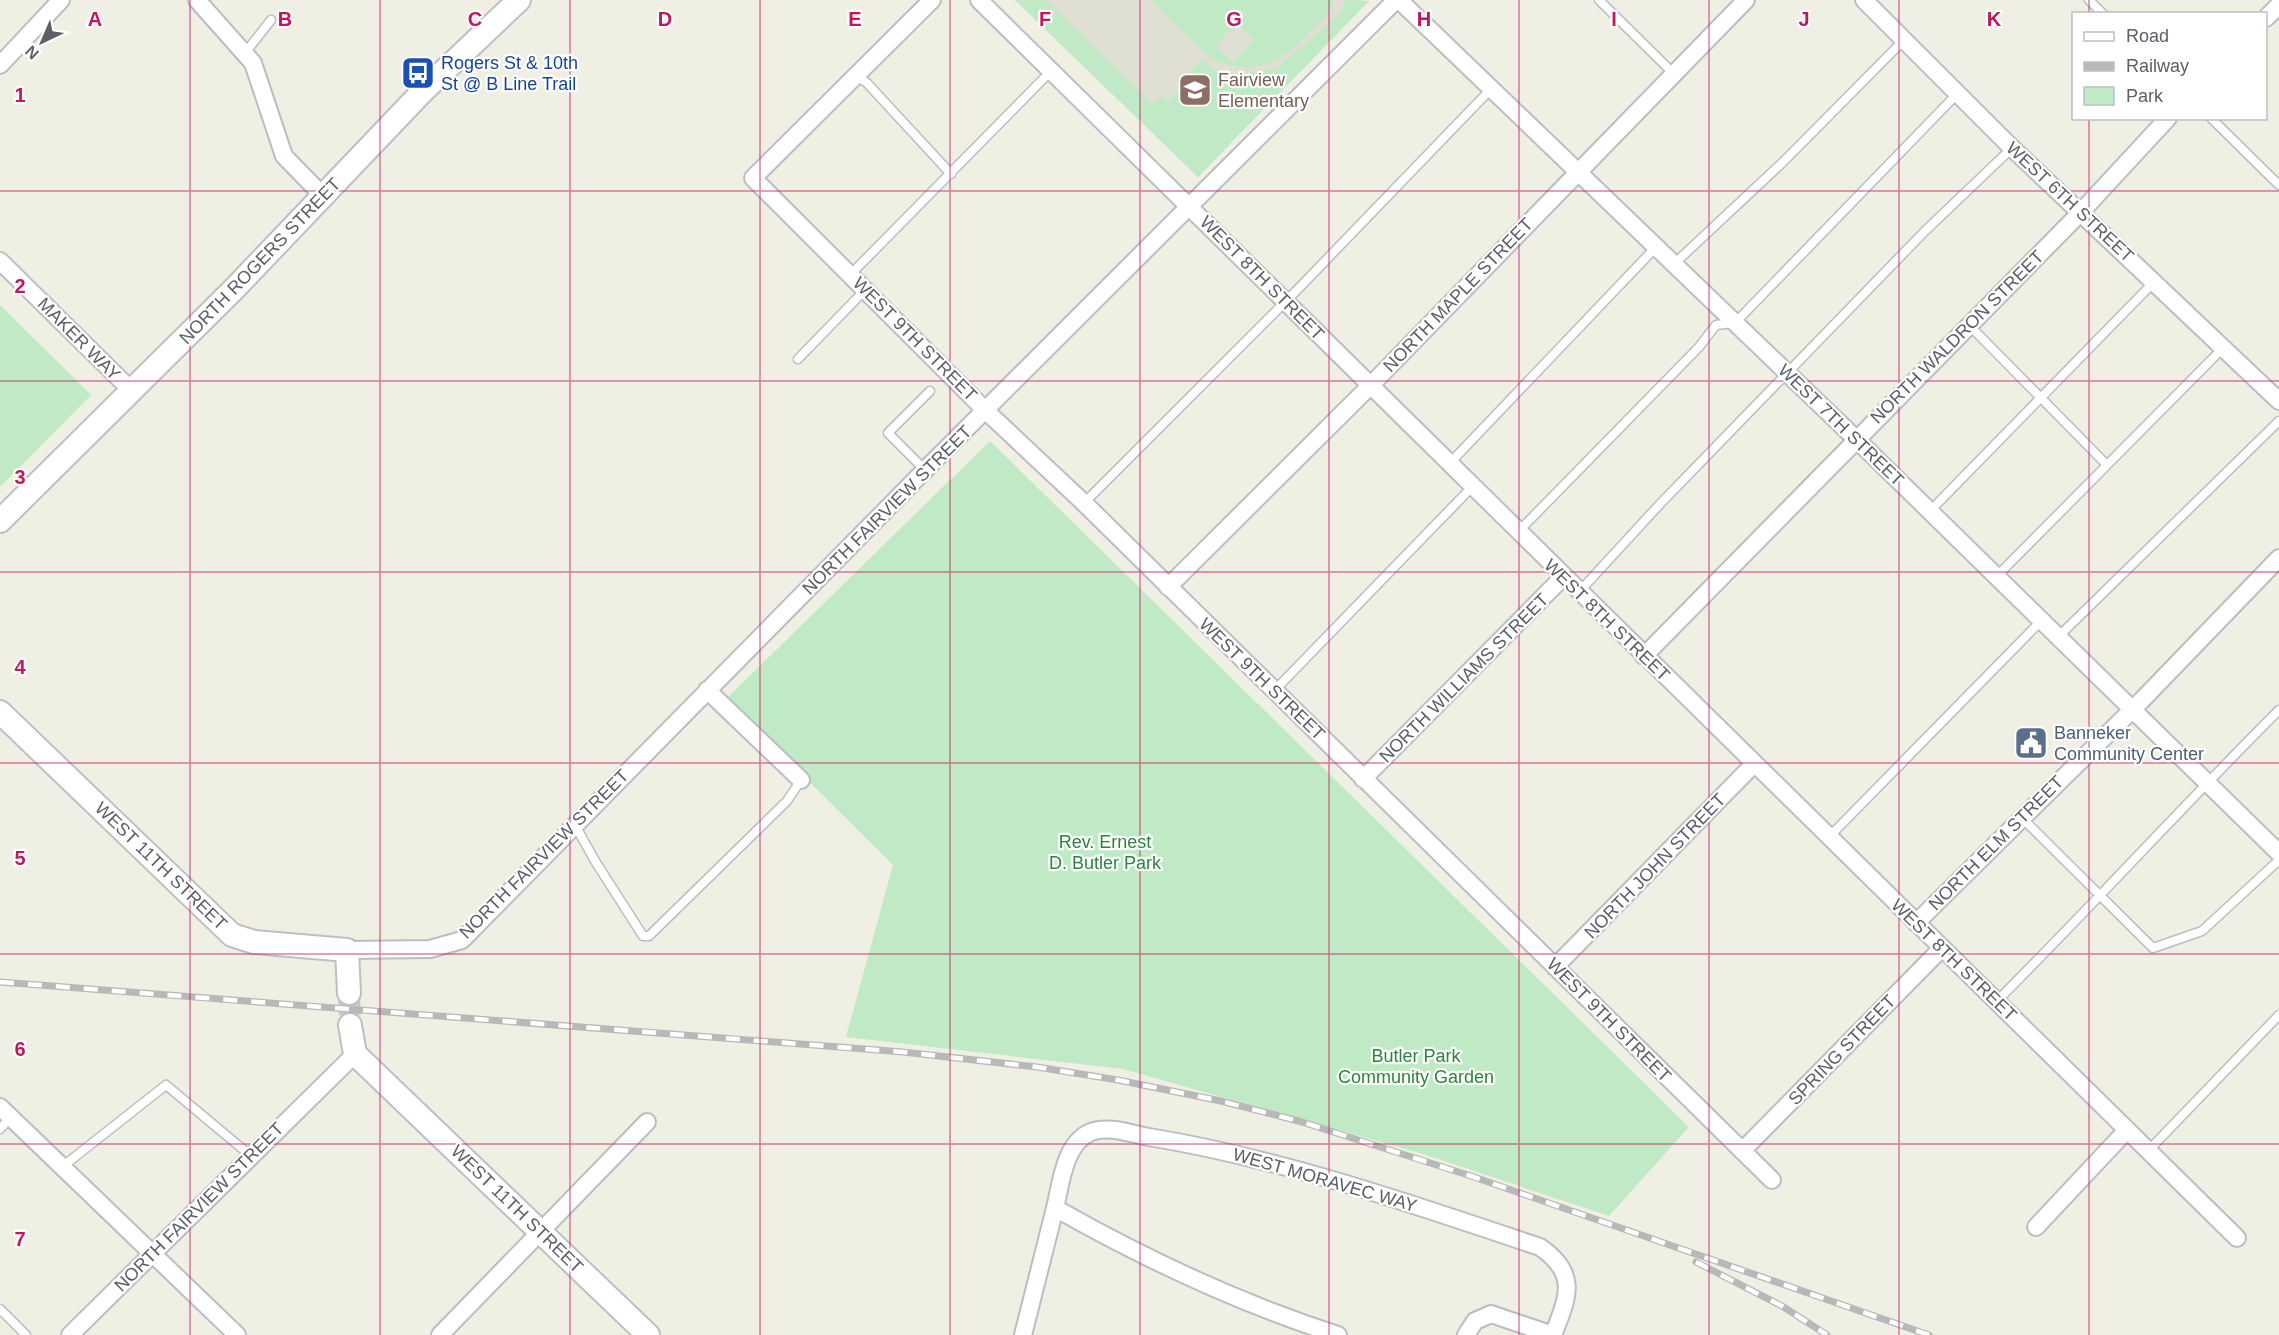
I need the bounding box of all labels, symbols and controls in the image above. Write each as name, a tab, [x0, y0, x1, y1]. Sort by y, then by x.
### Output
text: A	[88, 8, 102, 30]
text: B	[278, 8, 292, 30]
text: C	[468, 8, 482, 30]
text: D	[658, 8, 672, 30]
text: E	[848, 8, 862, 30]
text: F	[1039, 8, 1051, 30]
text: G	[1226, 8, 1242, 30]
text: H	[1417, 8, 1431, 30]
text: I	[1611, 8, 1617, 30]
text: J	[1798, 8, 1810, 30]
text: K	[1987, 8, 2002, 30]
north arrow	[12, 12, 72, 72]
legend	[2072, 12, 2267, 120]
text: Road	[2126, 26, 2169, 46]
text: N	[22, 42, 42, 63]
place label: Rogers St & 10th St @ B Line Trail	[441, 53, 578, 94]
bus stop icon: Rogers St & 10th St @ B Line Trail	[400, 55, 436, 91]
text: Railway	[2126, 56, 2189, 76]
place label: Fairview Elementary	[1218, 70, 1309, 111]
school or university icon: Fairview Elementary	[1177, 72, 1213, 108]
text: 1	[14, 84, 26, 106]
text: Park	[2126, 86, 2164, 106]
street label: WEST 6TH STREET	[2002, 138, 2138, 266]
street label: NORTH ROGERS STREET	[175, 174, 345, 348]
street label: WEST 8TH STREET	[1196, 212, 1328, 344]
street label: NORTH MAPLE STREET	[1379, 214, 1537, 376]
street label: NORTH WALDRON STREET	[1866, 246, 2048, 428]
street label: WEST 9TH STREET	[849, 273, 981, 405]
text: 2	[14, 275, 26, 297]
street label: MAKER WAY	[34, 294, 124, 384]
street label: WEST 7TH STREET	[1774, 360, 1908, 490]
street label: NORTH FAIRVIEW STREET	[798, 421, 976, 599]
text: 3	[14, 466, 26, 488]
street label: WEST 8TH STREET	[1540, 555, 1674, 685]
street label: NORTH WILLIAMS STREET	[1375, 589, 1553, 767]
street label: WEST 9TH STREET	[1195, 614, 1329, 744]
text: 4	[14, 656, 26, 678]
place label: Banneker Community Center	[2054, 723, 2204, 764]
public building icon: Banneker Community Center	[2013, 725, 2049, 761]
street label: NORTH FAIRVIEW STREET	[455, 765, 633, 943]
street label: NORTH ELM STREET	[1925, 772, 2067, 914]
street label: NORTH JOHN STREET	[1581, 789, 1729, 943]
street label: WEST 11TH STREET	[91, 798, 231, 934]
park label: Rev. Ernest D. Butler Park	[1049, 832, 1162, 873]
text: 5	[14, 847, 26, 869]
street label: WEST 8TH STREET	[1887, 895, 2021, 1025]
street label: WEST 9TH STREET	[1543, 954, 1675, 1086]
street label: SPRING STREET	[1784, 991, 1900, 1109]
text: 6	[14, 1038, 26, 1060]
park label: Butler Park Community Garden	[1338, 1046, 1494, 1087]
street label: NORTH FAIRVIEW STREET	[110, 1118, 288, 1296]
street label: WEST 11TH STREET	[447, 1141, 587, 1277]
street label: WEST MORAVEC WAY	[1231, 1144, 1419, 1216]
text: 7	[14, 1228, 26, 1250]

